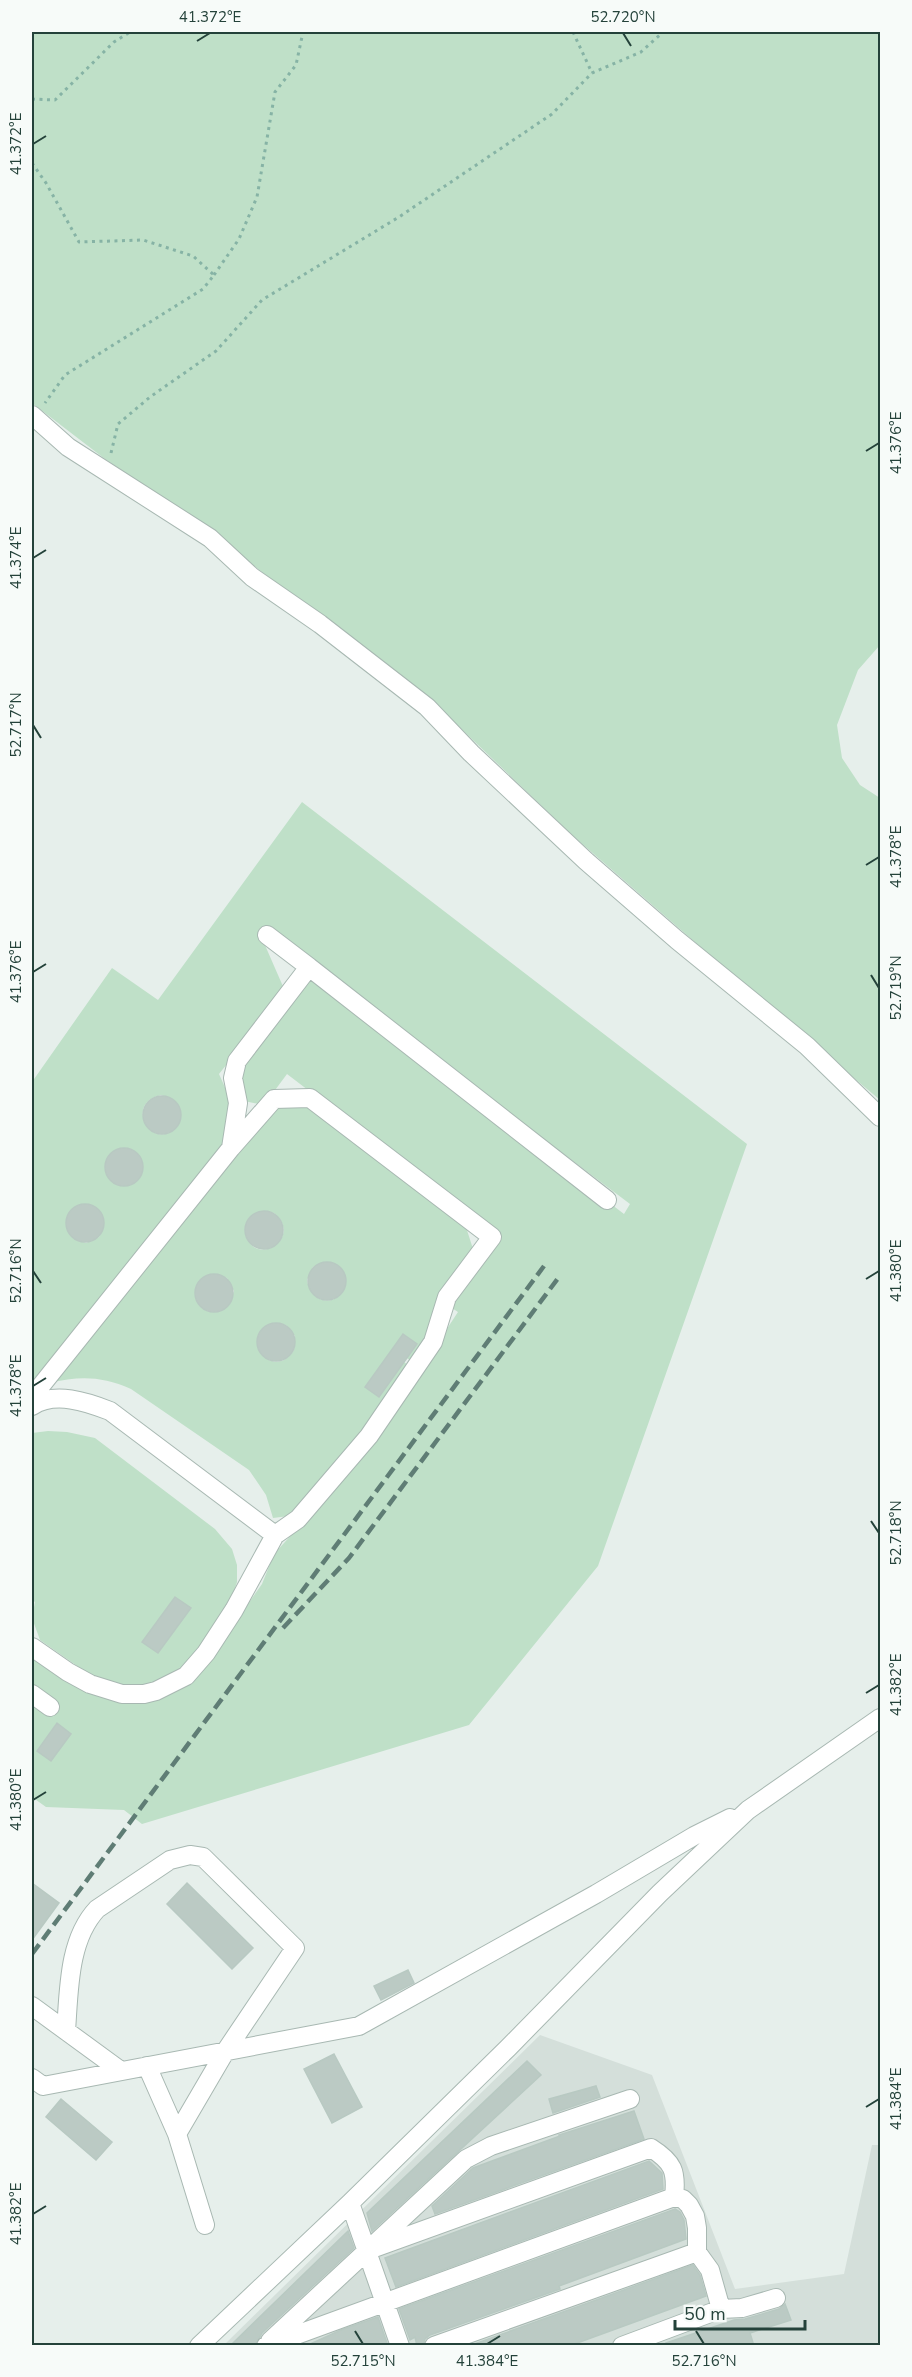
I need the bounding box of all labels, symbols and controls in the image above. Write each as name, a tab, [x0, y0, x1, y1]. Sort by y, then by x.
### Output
text: 41.372°E	[179, 7, 241, 27]
text: 52.720°N	[590, 7, 656, 27]
text: 41.372°E	[6, 113, 26, 175]
text: 41.376°E	[886, 412, 906, 474]
text: 41.374°E	[6, 527, 26, 589]
text: 52.717°N	[6, 692, 26, 758]
text: 41.378°E	[886, 826, 906, 888]
text: 41.376°E	[6, 941, 26, 1003]
text: 52.719°N	[886, 955, 906, 1021]
text: 52.716°N	[6, 1238, 26, 1304]
text: 41.380°E	[886, 1240, 906, 1302]
text: 41.378°E	[6, 1355, 26, 1417]
text: 52.718°N	[886, 1500, 906, 1566]
text: 41.382°E	[886, 1654, 906, 1716]
text: 41.380°E	[6, 1769, 26, 1831]
text: 41.384°E	[886, 2068, 906, 2130]
text: 41.382°E	[6, 2183, 26, 2245]
scale bar	[675, 2293, 806, 2331]
text: 50 m	[684, 2302, 726, 2326]
text: 52.715°N	[330, 2351, 396, 2371]
text: 41.384°E	[456, 2351, 518, 2371]
text: 52.716°N	[671, 2351, 737, 2371]

